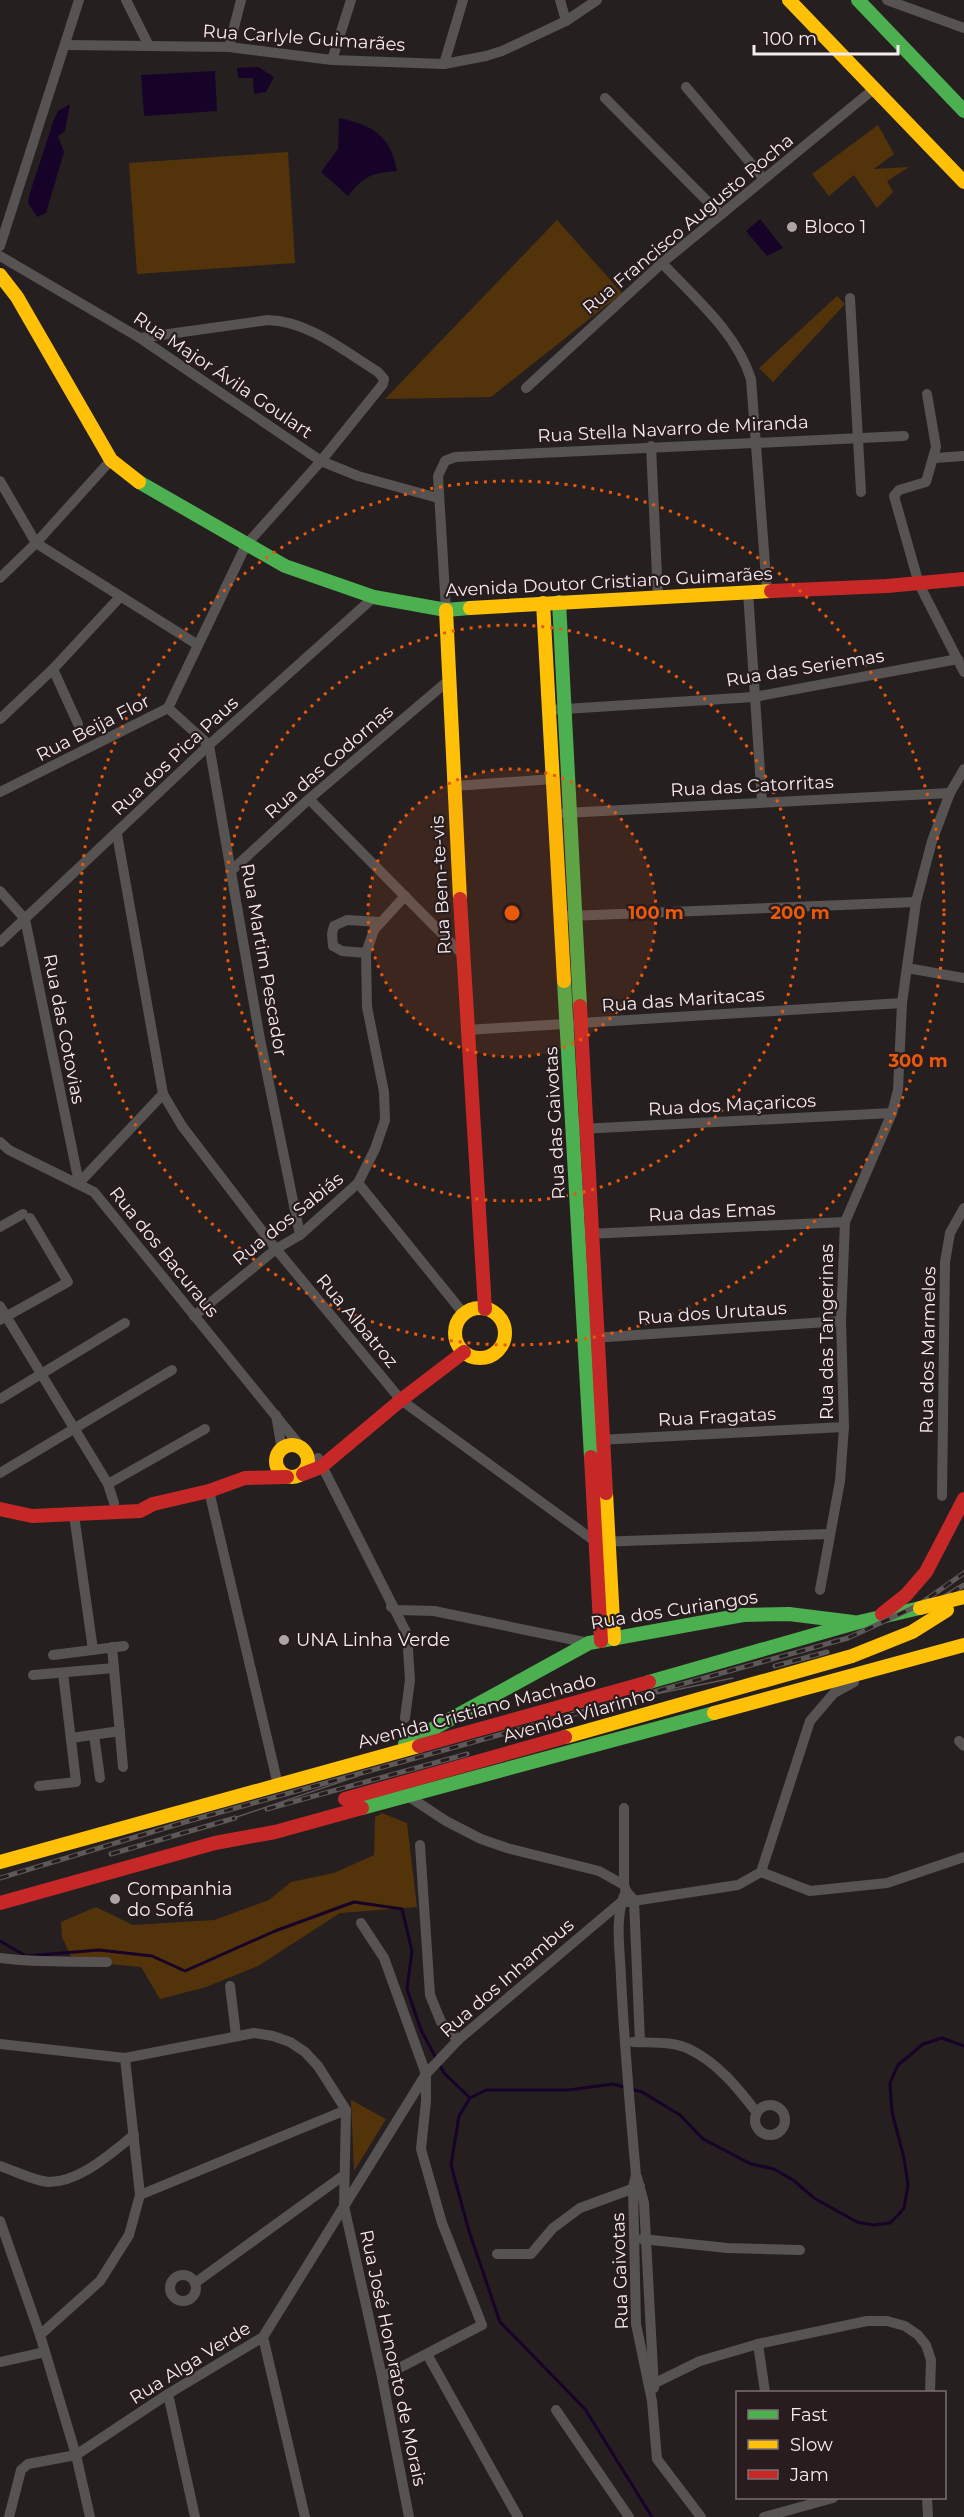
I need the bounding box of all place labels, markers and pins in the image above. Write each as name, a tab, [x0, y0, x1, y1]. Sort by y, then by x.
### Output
place label: Bloco 1	[804, 216, 866, 238]
marker: Bloco 1	[785, 220, 799, 234]
centre of rings	[502, 903, 522, 923]
place label: UNA Linha Verde	[296, 1629, 450, 1651]
marker: UNA Linha Verde	[277, 1633, 291, 1647]
place label: Companhia do Sofá	[127, 1878, 232, 1921]
marker: Companhia do Sofá	[108, 1892, 122, 1906]

